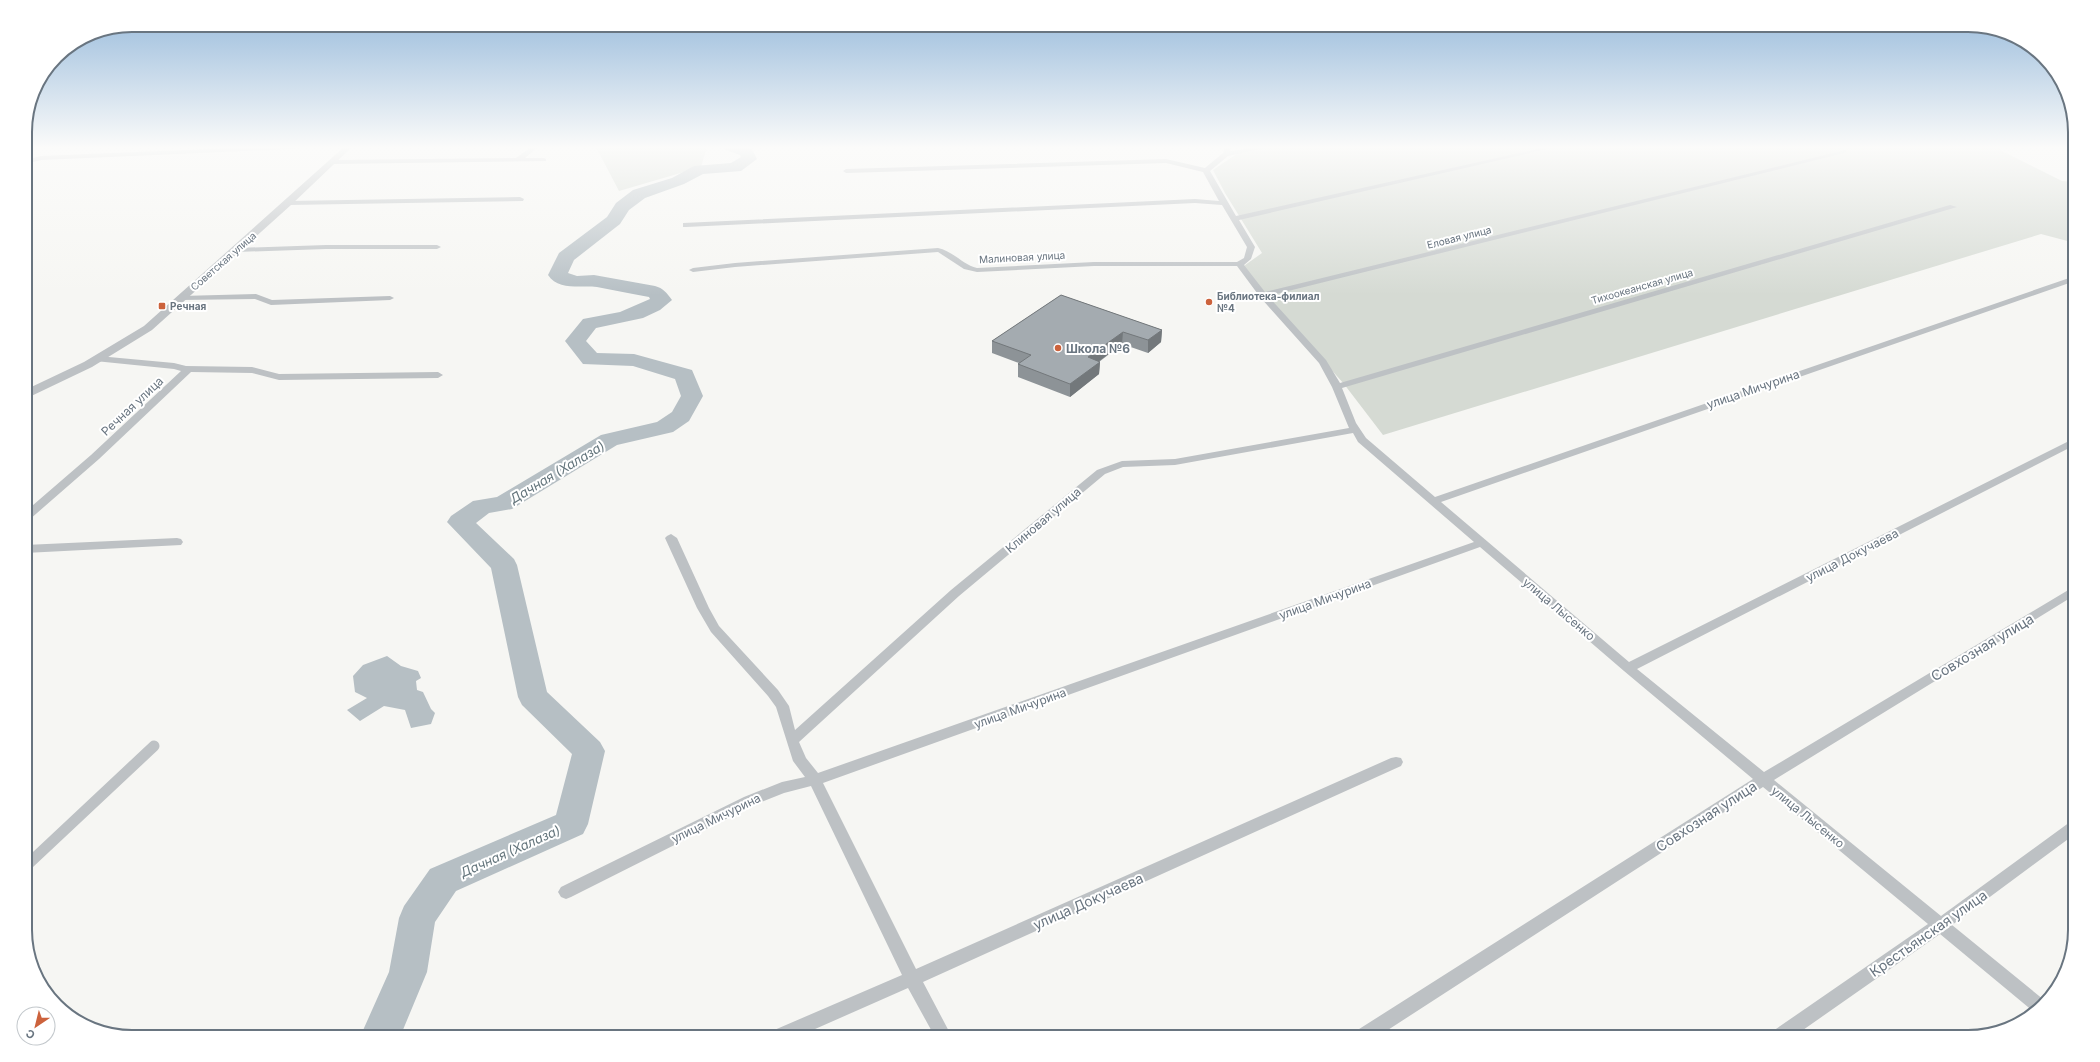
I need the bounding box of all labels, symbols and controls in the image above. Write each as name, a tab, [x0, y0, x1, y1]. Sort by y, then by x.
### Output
street label: Еловая улица	[1426, 223, 1492, 251]
street label: Советская улица	[188, 229, 258, 293]
street label: Малиновая улица	[979, 249, 1065, 265]
street label: Тихоокеанская улица	[1590, 266, 1694, 306]
place label: Библиотека-филиал №4	[1217, 290, 1320, 314]
marker: Библиотека-филиал №4	[1204, 297, 1214, 307]
place label: Речная	[170, 300, 206, 312]
marker: Речная	[157, 301, 167, 311]
place label: Школа №6	[1066, 341, 1130, 356]
marker: Школа №6	[1053, 343, 1063, 353]
street label: улица Мичурина	[1705, 366, 1801, 412]
street label: Речная улица	[98, 373, 166, 439]
water label: Дачная (Халаза)	[506, 437, 607, 507]
street label: Клиновая улица	[1002, 484, 1084, 556]
street label: улица Докучаева	[1803, 525, 1901, 585]
street label: улица Лысенко	[1520, 574, 1598, 644]
street label: улица Мичурина	[1277, 575, 1373, 623]
street label: Совхозная улица	[1928, 610, 2036, 684]
street label: улица Мичурина	[972, 684, 1068, 732]
street label: Совхозная улица	[1652, 777, 1760, 855]
street label: улица Лысенко	[1768, 783, 1848, 851]
street label: улица Мичурина	[669, 790, 763, 846]
water label: Дачная (Халаза)	[456, 822, 563, 881]
street label: улица Докучаева	[1030, 869, 1146, 933]
street label: Крестьянская улица	[1866, 886, 1990, 980]
north arrow	[16, 1006, 56, 1046]
text: С	[23, 1026, 38, 1042]

